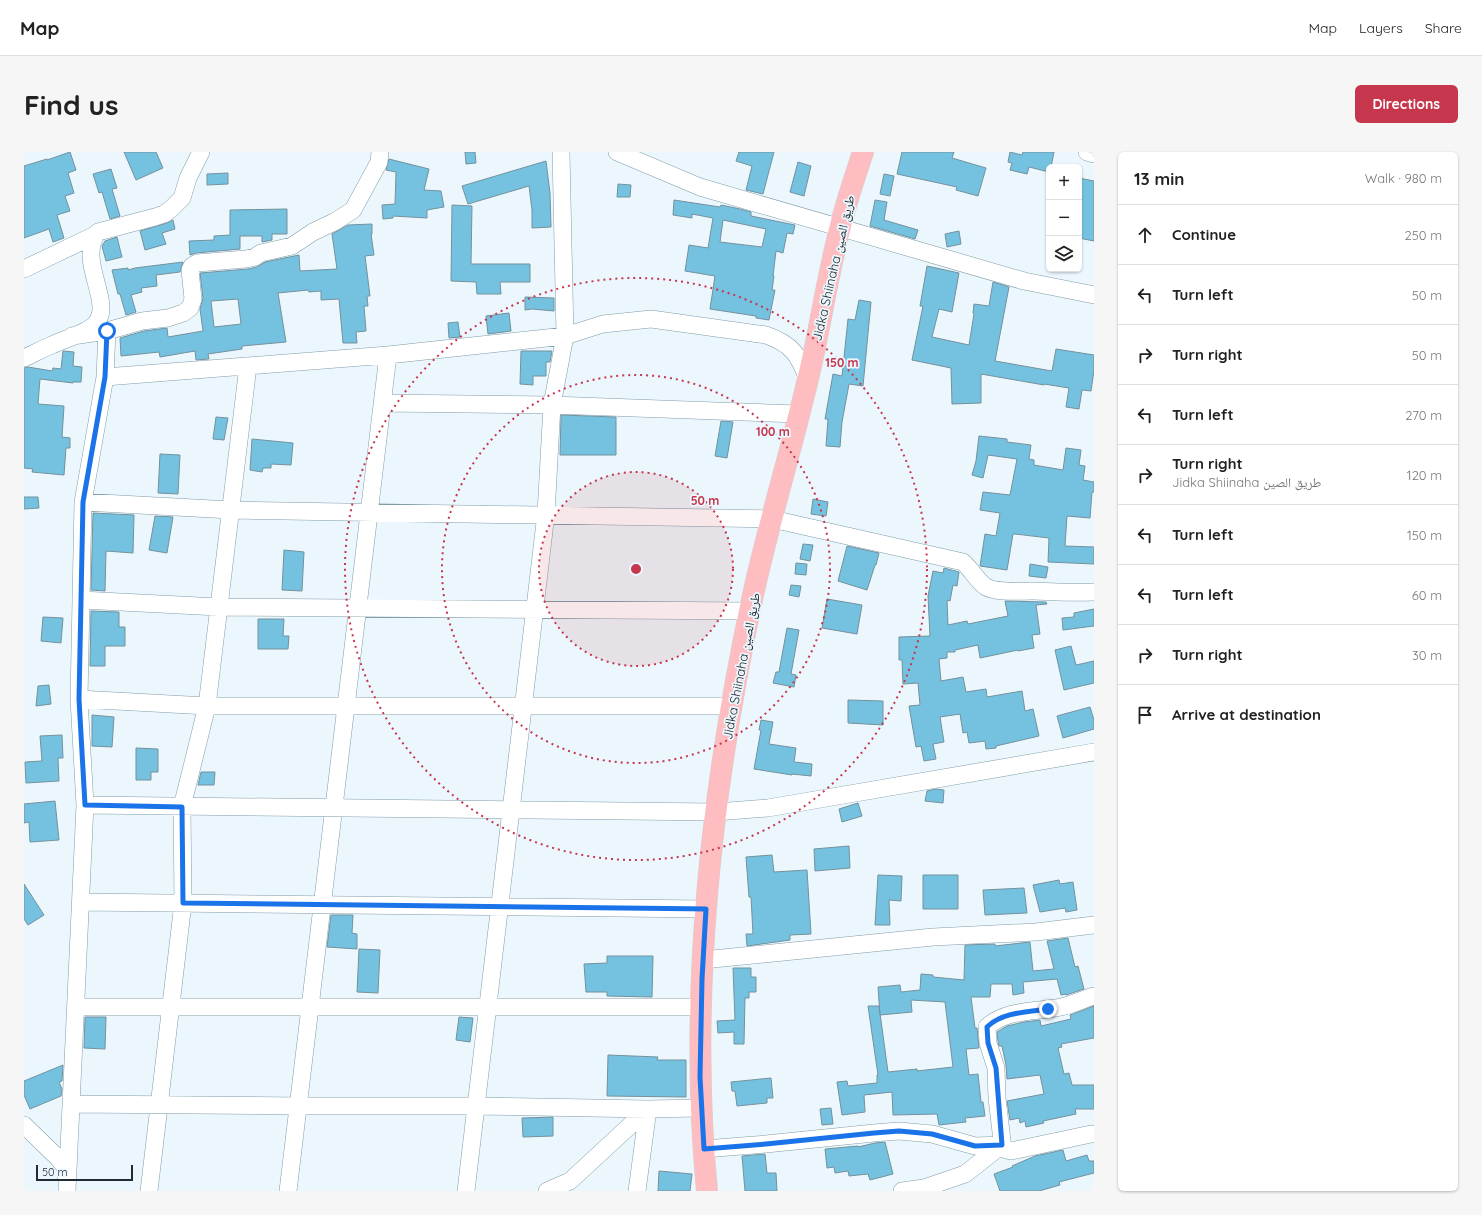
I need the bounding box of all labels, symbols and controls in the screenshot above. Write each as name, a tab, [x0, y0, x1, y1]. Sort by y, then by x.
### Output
text: Map	[20, 16, 59, 40]
text: Map	[1308, 19, 1337, 37]
text: Layers	[1359, 19, 1403, 37]
text: Share	[1425, 19, 1462, 37]
button: Directions	[1355, 85, 1458, 123]
text: Find us	[24, 87, 118, 122]
map controls	[1046, 164, 1082, 272]
button: +	[1046, 164, 1082, 200]
text: 13 min	[1134, 168, 1184, 189]
text: Walk · 980 m	[1365, 170, 1442, 186]
street label: Jidka Shiinaha طريق الصين	[808, 193, 859, 343]
button: −	[1046, 200, 1082, 236]
icon: ahead	[1134, 224, 1156, 246]
text: Continue	[1172, 225, 1236, 244]
text: 250 m	[1405, 227, 1442, 243]
button: layers	[1046, 236, 1082, 272]
icon: left	[1134, 284, 1156, 306]
text: Turn left	[1172, 285, 1234, 304]
text: 50 m	[1412, 287, 1442, 303]
route start	[98, 322, 116, 340]
icon: right	[1134, 344, 1156, 366]
text: Turn right	[1172, 345, 1243, 364]
text: 50 m	[1412, 347, 1442, 363]
text: 150 m	[825, 355, 859, 370]
icon: left	[1134, 404, 1156, 426]
text: Turn left	[1172, 405, 1234, 424]
text: 270 m	[1405, 407, 1442, 423]
text: 100 m	[756, 424, 790, 439]
text: Turn right	[1172, 454, 1243, 473]
icon: right	[1134, 464, 1156, 486]
text: 120 m	[1407, 467, 1442, 483]
text: Jidka Shiinaha طريق الصين	[1172, 474, 1321, 490]
text: 50 m	[691, 493, 719, 508]
icon: left	[1134, 524, 1156, 546]
text: Turn left	[1172, 525, 1234, 544]
text: 150 m	[1407, 527, 1442, 543]
centre of rings	[629, 562, 643, 576]
icon: left	[1134, 584, 1156, 606]
text: Turn left	[1172, 585, 1234, 604]
text: 60 m	[1412, 587, 1442, 603]
street label: Jidka Shiinaha طريق الصين	[719, 591, 764, 741]
icon: right	[1134, 644, 1156, 666]
text: Turn right	[1172, 645, 1243, 664]
text: 30 m	[1412, 647, 1442, 663]
icon: arrive	[1134, 704, 1156, 726]
text: Arrive at destination	[1172, 705, 1321, 724]
route end	[1039, 1000, 1057, 1018]
scale bar	[36, 1163, 133, 1182]
text: 50 m	[42, 1165, 68, 1179]

